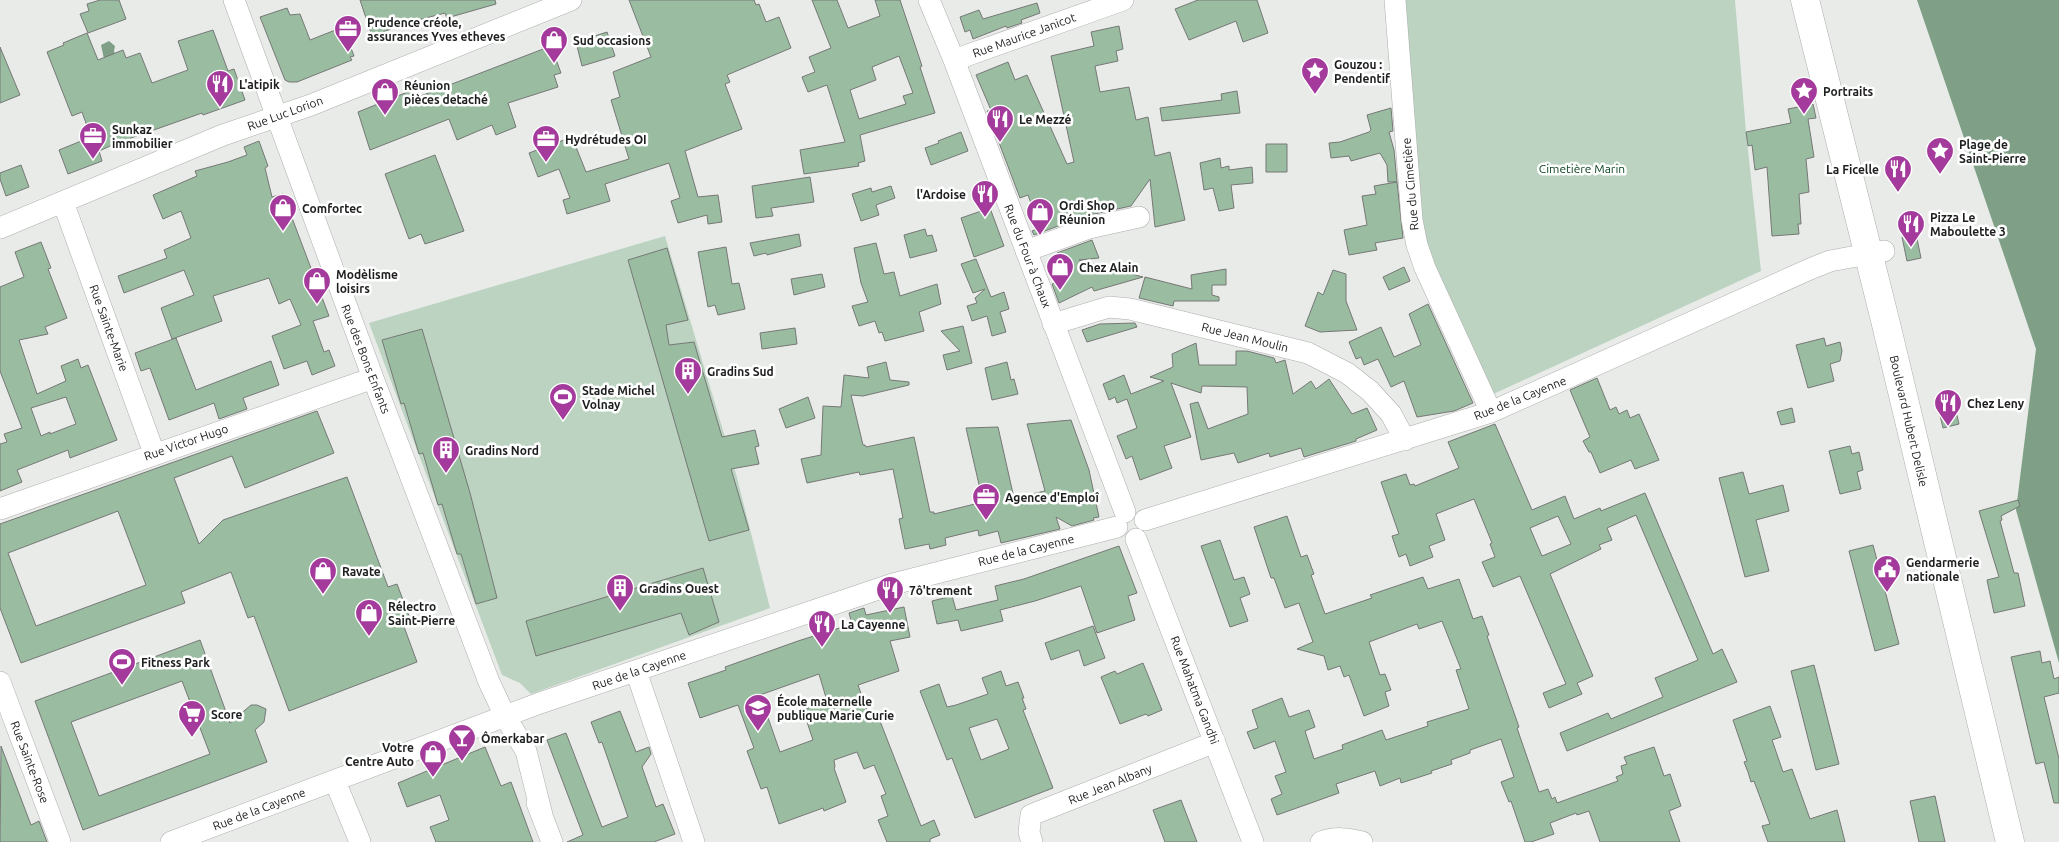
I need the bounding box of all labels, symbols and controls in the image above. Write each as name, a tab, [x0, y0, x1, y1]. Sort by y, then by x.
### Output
street label: Rue Maurice Janicot	[971, 10, 1078, 60]
office icon: Prudence créole, assurances Yves etheves	[333, 14, 363, 53]
place label: Prudence créole, assurances Yves etheves	[367, 16, 506, 43]
shop icon: Sud occasions	[539, 25, 569, 64]
place label: Sud occasions	[573, 34, 651, 47]
place icon: Gouzou : Pendentif	[1300, 56, 1330, 95]
place label: Gouzou : Pendentif	[1334, 58, 1391, 85]
restaurant icon: L'atipik	[205, 69, 235, 108]
place icon: Portraits	[1789, 76, 1819, 115]
shop icon: Réunion pièces detaché	[370, 77, 400, 116]
place label: L'atipik	[239, 78, 280, 91]
place label: Réunion pièces detaché	[404, 79, 488, 106]
place label: Portraits	[1823, 85, 1874, 98]
street label: Rue Luc Lorion	[245, 93, 325, 133]
restaurant icon: Le Mezzé	[985, 104, 1015, 143]
place label: Le Mezzé	[1019, 113, 1072, 126]
office icon: Sunkaz immobilier	[78, 121, 108, 160]
place label: Sunkaz immobilier	[112, 123, 173, 150]
office icon: Hydrétudes OI	[531, 124, 561, 163]
place label: Hydrétudes OI	[565, 133, 647, 146]
place icon: Plage de Saint-Pierre	[1925, 136, 1955, 175]
street label: Rue du Cimetière	[1399, 137, 1421, 231]
place label: Plage de Saint-Pierre	[1959, 138, 2026, 165]
restaurant icon: La Ficelle	[1883, 154, 1913, 193]
park label: Cimetière Marin	[1539, 162, 1625, 175]
place label: La Ficelle	[1826, 163, 1879, 176]
restaurant icon: l'Ardoise	[970, 179, 1000, 218]
place label: l'Ardoise	[916, 188, 966, 201]
shop icon: Comfortec	[268, 193, 298, 232]
shop icon: Ordi Shop Réunion	[1025, 197, 1055, 236]
place label: Ordi Shop Réunion	[1059, 199, 1115, 226]
place label: Comfortec	[302, 202, 362, 215]
street label: Rue du Four à Chaux	[1002, 202, 1054, 310]
restaurant icon: Pizza Le Maboulette 3	[1896, 209, 1926, 248]
place label: Pizza Le Maboulette 3	[1930, 211, 2006, 238]
shop icon: Chez Alain	[1045, 252, 1075, 291]
place label: Chez Alain	[1079, 261, 1138, 274]
shop icon: Modèlisme loisirs	[302, 266, 332, 305]
place label: Modèlisme loisirs	[336, 268, 398, 295]
street label: Rue Sainte-Marie	[87, 283, 131, 373]
street label: Rue des Bons Enfants	[339, 303, 393, 415]
street label: Rue Jean Moulin	[1200, 320, 1290, 354]
street label: Boulevard Hubert Delisle	[1888, 354, 1930, 488]
building icon: Gradins Sud	[673, 356, 703, 395]
place label: Gradins Sud	[707, 365, 774, 378]
street label: Rue de la Cayenne	[1472, 374, 1568, 422]
sports icon: Stade Michel Volnay	[548, 382, 578, 421]
place label: Stade Michel Volnay	[582, 384, 655, 411]
restaurant icon: Chez Leny	[1933, 388, 1963, 427]
place label: Chez Leny	[1967, 397, 2025, 410]
street label: Rue Victor Hugo	[142, 421, 230, 463]
building icon: Gradins Nord	[431, 435, 461, 474]
place label: Gradins Nord	[465, 444, 539, 457]
office icon: Agence d'Emploî	[971, 482, 1001, 521]
place label: Agence d'Emploî	[1005, 491, 1099, 504]
street label: Rue de la Cayenne	[977, 532, 1075, 568]
public building icon: Gendarmerie nationale	[1872, 554, 1902, 593]
shop icon: Ravate	[308, 556, 338, 595]
place label: Gendarmerie nationale	[1906, 556, 1979, 583]
place label: Ravate	[342, 565, 381, 578]
building icon: Gradins Ouest	[605, 573, 635, 612]
restaurant icon: 7ô'trement	[875, 575, 905, 614]
place label: Gradins Ouest	[639, 582, 719, 595]
place label: 7ô'trement	[909, 584, 972, 597]
shop icon: Rélectro Saint-Pierre	[354, 598, 384, 637]
place label: Rélectro Saint-Pierre	[388, 600, 455, 627]
restaurant icon: La Cayenne	[807, 609, 837, 648]
place label: La Cayenne	[841, 618, 905, 631]
street label: Rue Mahatma Gandhi	[1168, 634, 1222, 746]
sports icon: Fitness Park	[107, 647, 137, 686]
street label: Rue de la Cayenne	[590, 648, 688, 692]
place label: Fitness Park	[141, 656, 210, 669]
school or university icon: École maternelle publique Marie Curie	[743, 693, 773, 732]
place label: École maternelle publique Marie Curie	[777, 693, 894, 722]
supermarket icon: Score	[177, 699, 207, 738]
place label: Score	[211, 708, 243, 721]
street label: Rue Sainte-Rose	[8, 719, 52, 805]
bar icon: Ômerkabar	[447, 723, 477, 762]
place label: Ômerkabar	[481, 731, 544, 745]
shop icon: Votre Centre Auto	[418, 739, 448, 778]
place label: Votre Centre Auto	[345, 741, 414, 768]
street label: Rue Jean Albany	[1066, 761, 1154, 807]
street label: Rue de la Cayenne	[211, 785, 307, 833]

